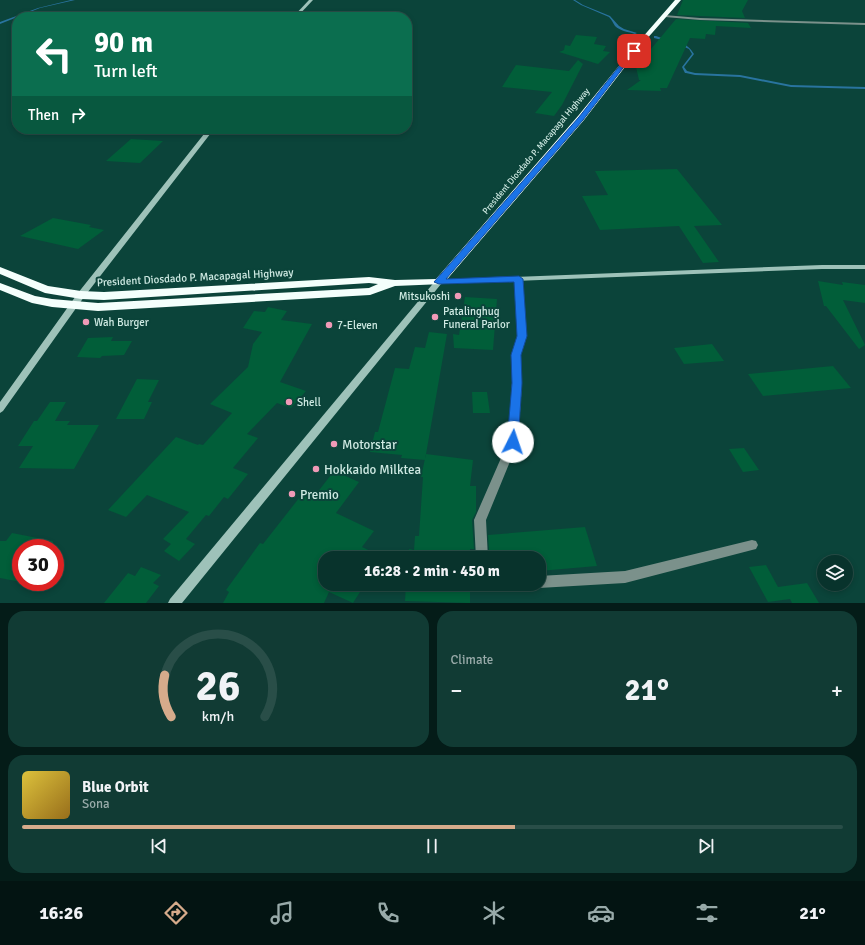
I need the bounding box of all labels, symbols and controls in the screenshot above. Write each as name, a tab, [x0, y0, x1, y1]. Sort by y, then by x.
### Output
text: 90 m	[94, 26, 153, 60]
icon: left	[28, 28, 80, 80]
pin	[617, 34, 651, 68]
icon: arrive	[623, 40, 645, 62]
text: Turn left	[94, 60, 157, 82]
street label: President Diosdado P. Macapagal Highway	[480, 85, 593, 217]
icon: right	[67, 104, 89, 126]
text: Then	[28, 106, 59, 124]
street label: President Diosdado P. Macapagal Highway	[96, 266, 295, 289]
place label: Mitsukoshi	[399, 290, 450, 303]
marker: Mitsukoshi	[453, 291, 463, 301]
place label: Patalinghug Funeral Parlor	[443, 305, 510, 331]
marker: Patalinghug Funeral Parlor	[430, 312, 440, 322]
place label: Wah Burger	[94, 316, 149, 329]
marker: Wah Burger	[81, 317, 91, 327]
place label: 7-Eleven	[337, 319, 378, 332]
marker: 7-Eleven	[324, 320, 334, 330]
place label: Shell	[297, 396, 321, 409]
marker: Shell	[284, 397, 294, 407]
position arrow	[492, 421, 534, 463]
place label: Motorstar	[342, 437, 397, 453]
marker: Motorstar	[329, 439, 339, 449]
place label: Hokkaido Milktea	[324, 462, 421, 478]
marker: Hokkaido Milktea	[311, 464, 321, 474]
place label: Premio	[300, 487, 339, 503]
marker: Premio	[287, 489, 297, 499]
speed limit sign: 30	[12, 539, 64, 591]
map controls	[817, 555, 853, 591]
button: layers	[817, 555, 853, 591]
text: 16:28 · 2 min · 450 m	[364, 562, 500, 580]
text: Climate	[451, 652, 493, 668]
text: 26	[196, 661, 241, 712]
text: 21°	[625, 672, 669, 709]
text: −	[451, 677, 462, 704]
text: +	[831, 677, 843, 704]
text: km/h	[202, 708, 234, 725]
text: Blue Orbit	[82, 778, 149, 796]
text: Sona	[82, 796, 110, 812]
icon: previous	[148, 835, 170, 857]
icon: pause	[421, 835, 443, 857]
icon: next	[695, 835, 717, 857]
icon: directions	[162, 899, 190, 927]
icon: music	[268, 899, 296, 927]
icon: phone	[374, 899, 402, 927]
icon: climate	[480, 899, 508, 927]
icon: car	[587, 899, 615, 927]
icon: filters	[693, 899, 721, 927]
text: 16:26	[39, 902, 83, 924]
text: 21°	[799, 902, 826, 924]

